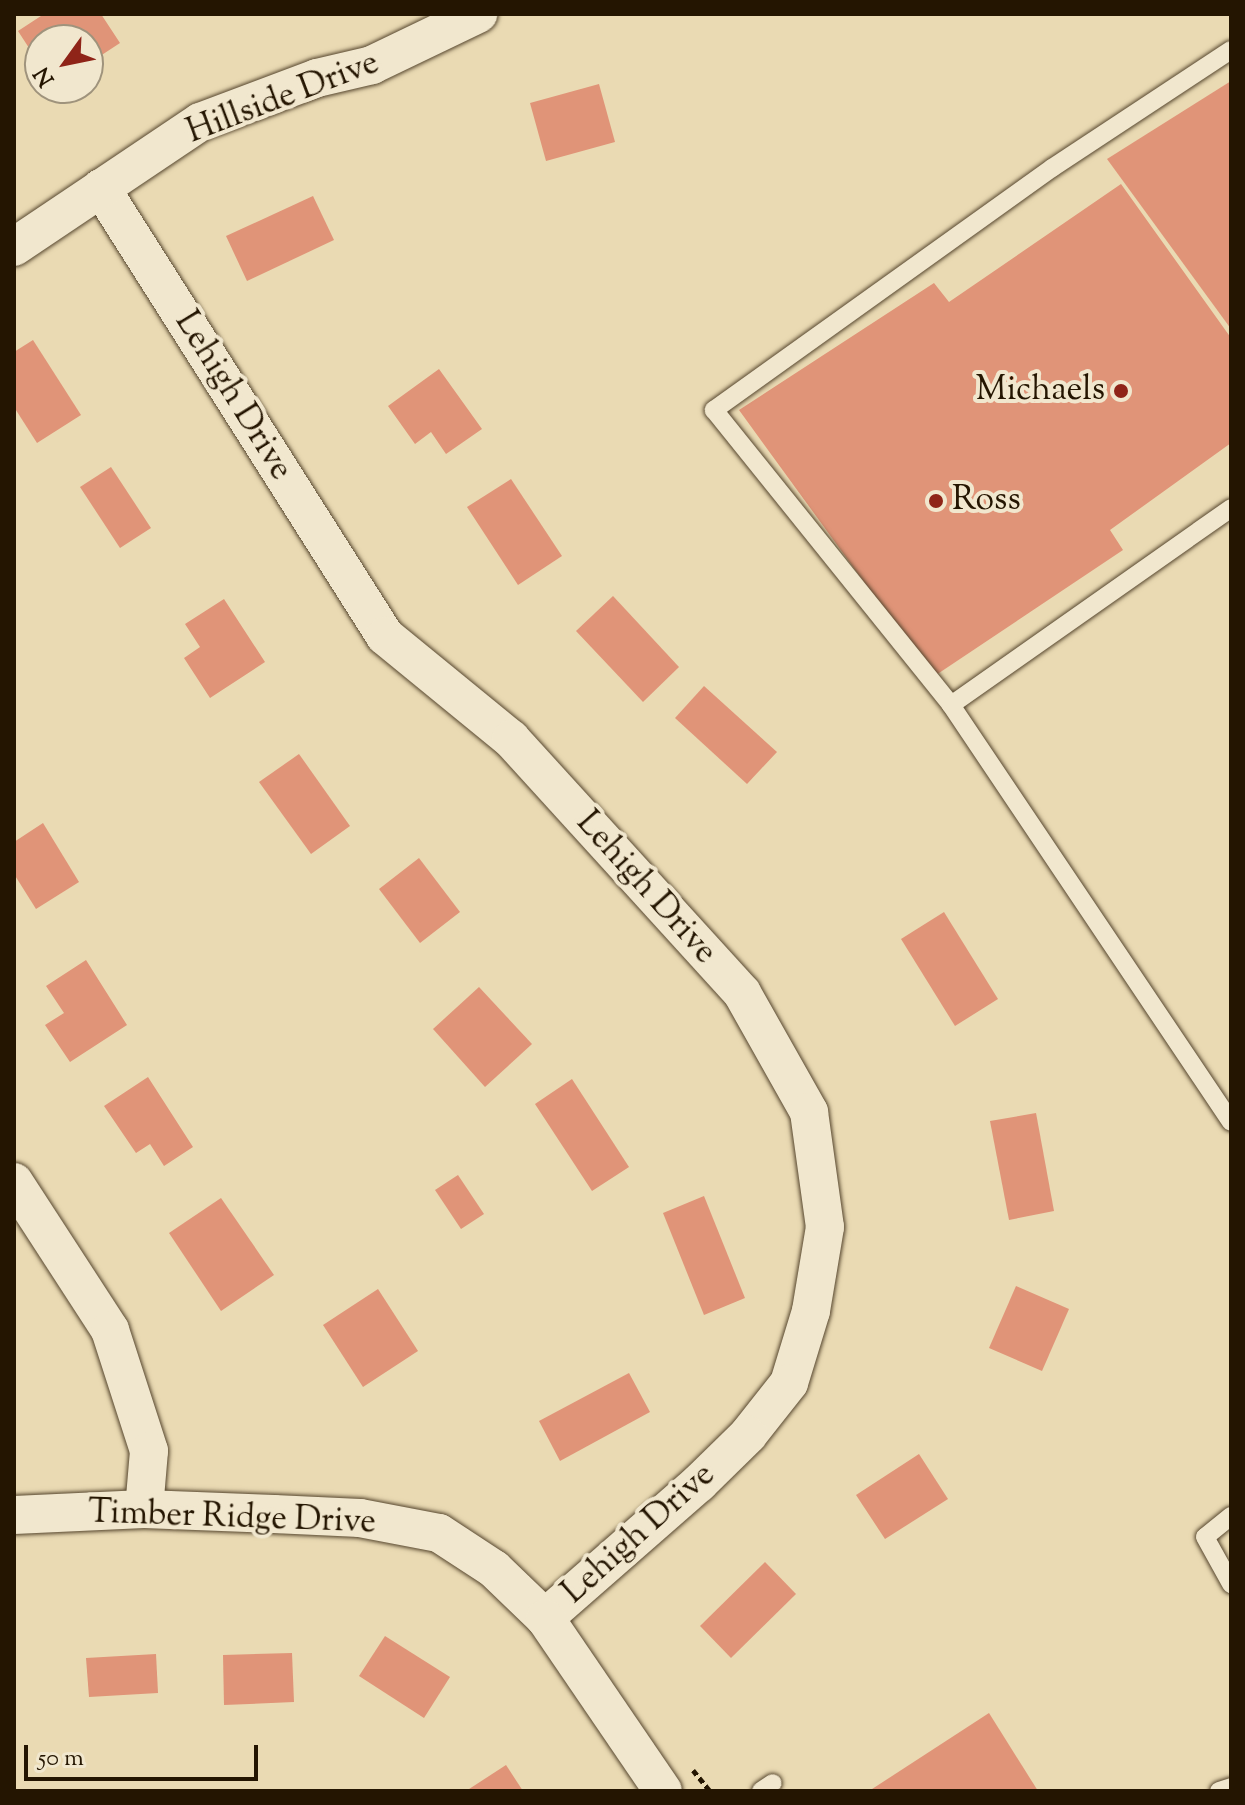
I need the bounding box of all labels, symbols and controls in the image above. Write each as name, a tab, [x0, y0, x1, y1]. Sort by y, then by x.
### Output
north arrow	[24, 24, 104, 104]
street label: Hillside Drive	[181, 43, 385, 153]
text: N	[27, 60, 64, 92]
street label: Lehigh Drive	[165, 304, 301, 488]
place label: Michaels	[975, 371, 1105, 411]
marker: Michaels	[1112, 382, 1130, 400]
place label: Ross	[952, 481, 1021, 521]
marker: Ross	[927, 492, 945, 510]
street label: Lehigh Drive	[567, 803, 725, 973]
street label: Lehigh Drive	[554, 1455, 724, 1613]
street label: Timber Ridge Drive	[87, 1493, 377, 1543]
scale bar	[28, 1729, 262, 1779]
text: 50 m	[38, 1742, 84, 1776]

